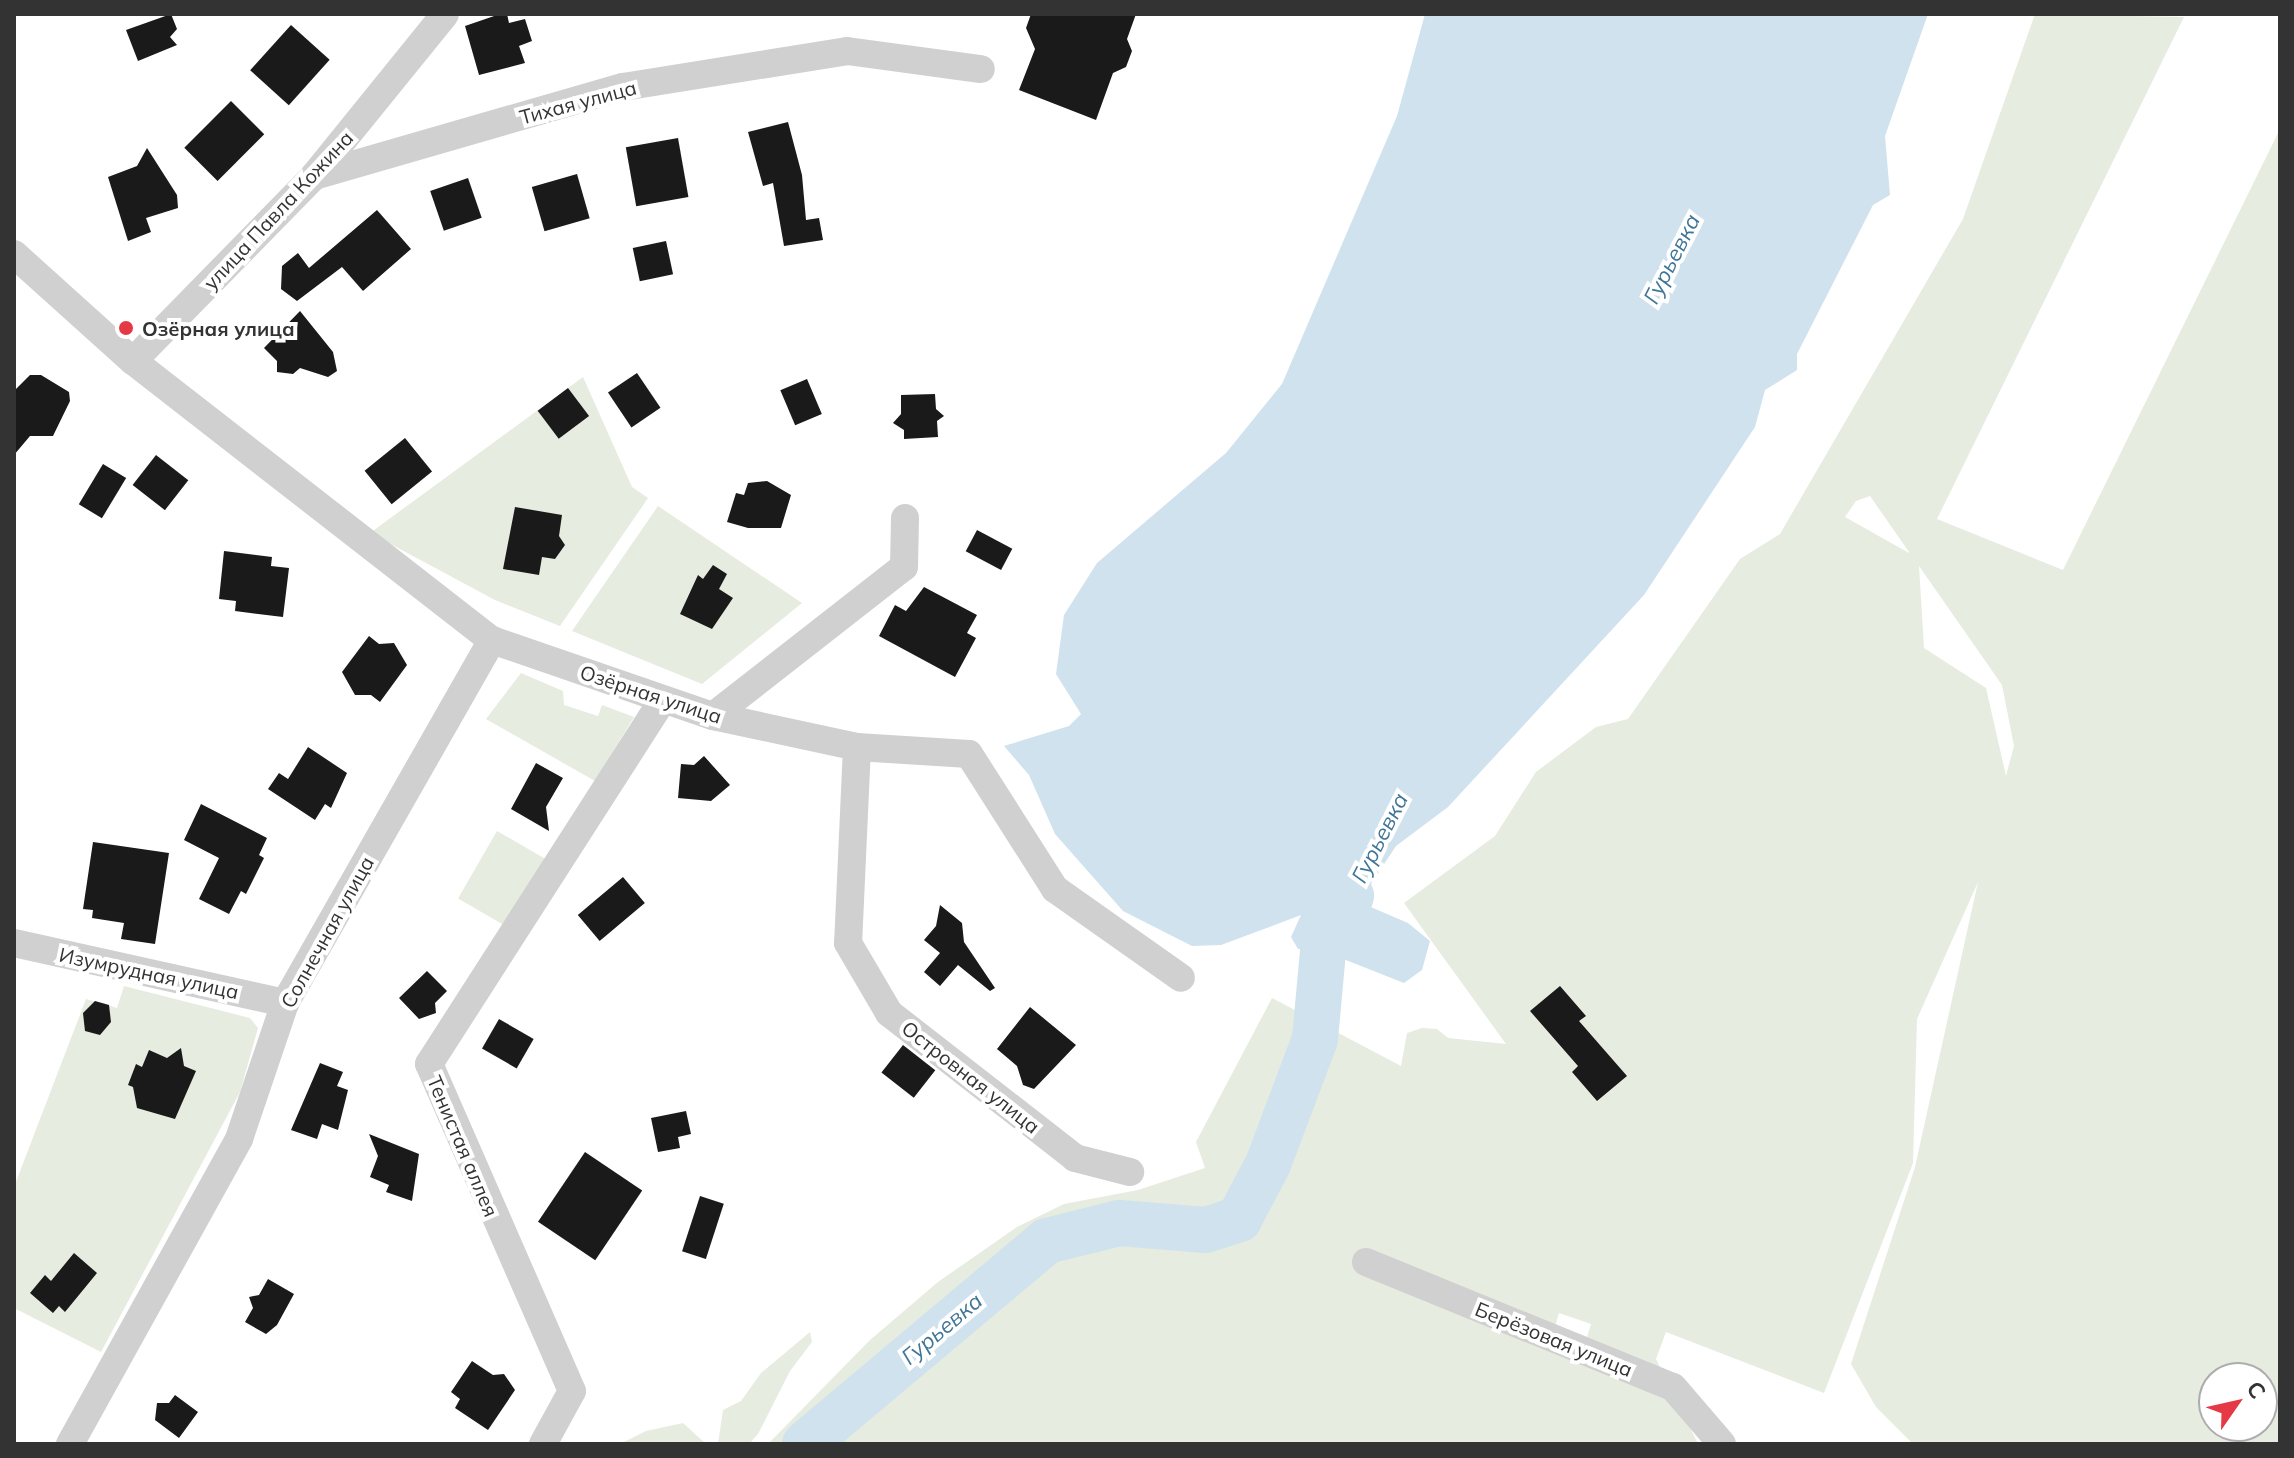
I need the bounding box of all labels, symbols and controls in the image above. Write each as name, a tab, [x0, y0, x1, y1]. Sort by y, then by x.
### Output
street label: Тихая улица	[517, 75, 639, 129]
street label: улица Павла Кожина	[198, 126, 358, 294]
water label: Гурьевка	[1638, 210, 1706, 308]
place label: Озёрная улица	[142, 316, 295, 340]
marker: Озёрная улица	[117, 319, 135, 337]
street label: Озёрная улица	[577, 660, 725, 728]
water label: Гурьевка	[1346, 789, 1414, 887]
street label: Солнечная улица	[275, 852, 379, 1012]
street label: Изумрудная улица	[57, 942, 241, 1004]
street label: Островная улица	[897, 1016, 1045, 1138]
street label: Тенистая аллея	[422, 1072, 504, 1220]
water label: Гурьевка	[896, 1288, 988, 1370]
street label: Берёзовая улица	[1472, 1296, 1636, 1382]
north arrow	[2198, 1362, 2278, 1442]
text: С	[2240, 1376, 2272, 1404]

